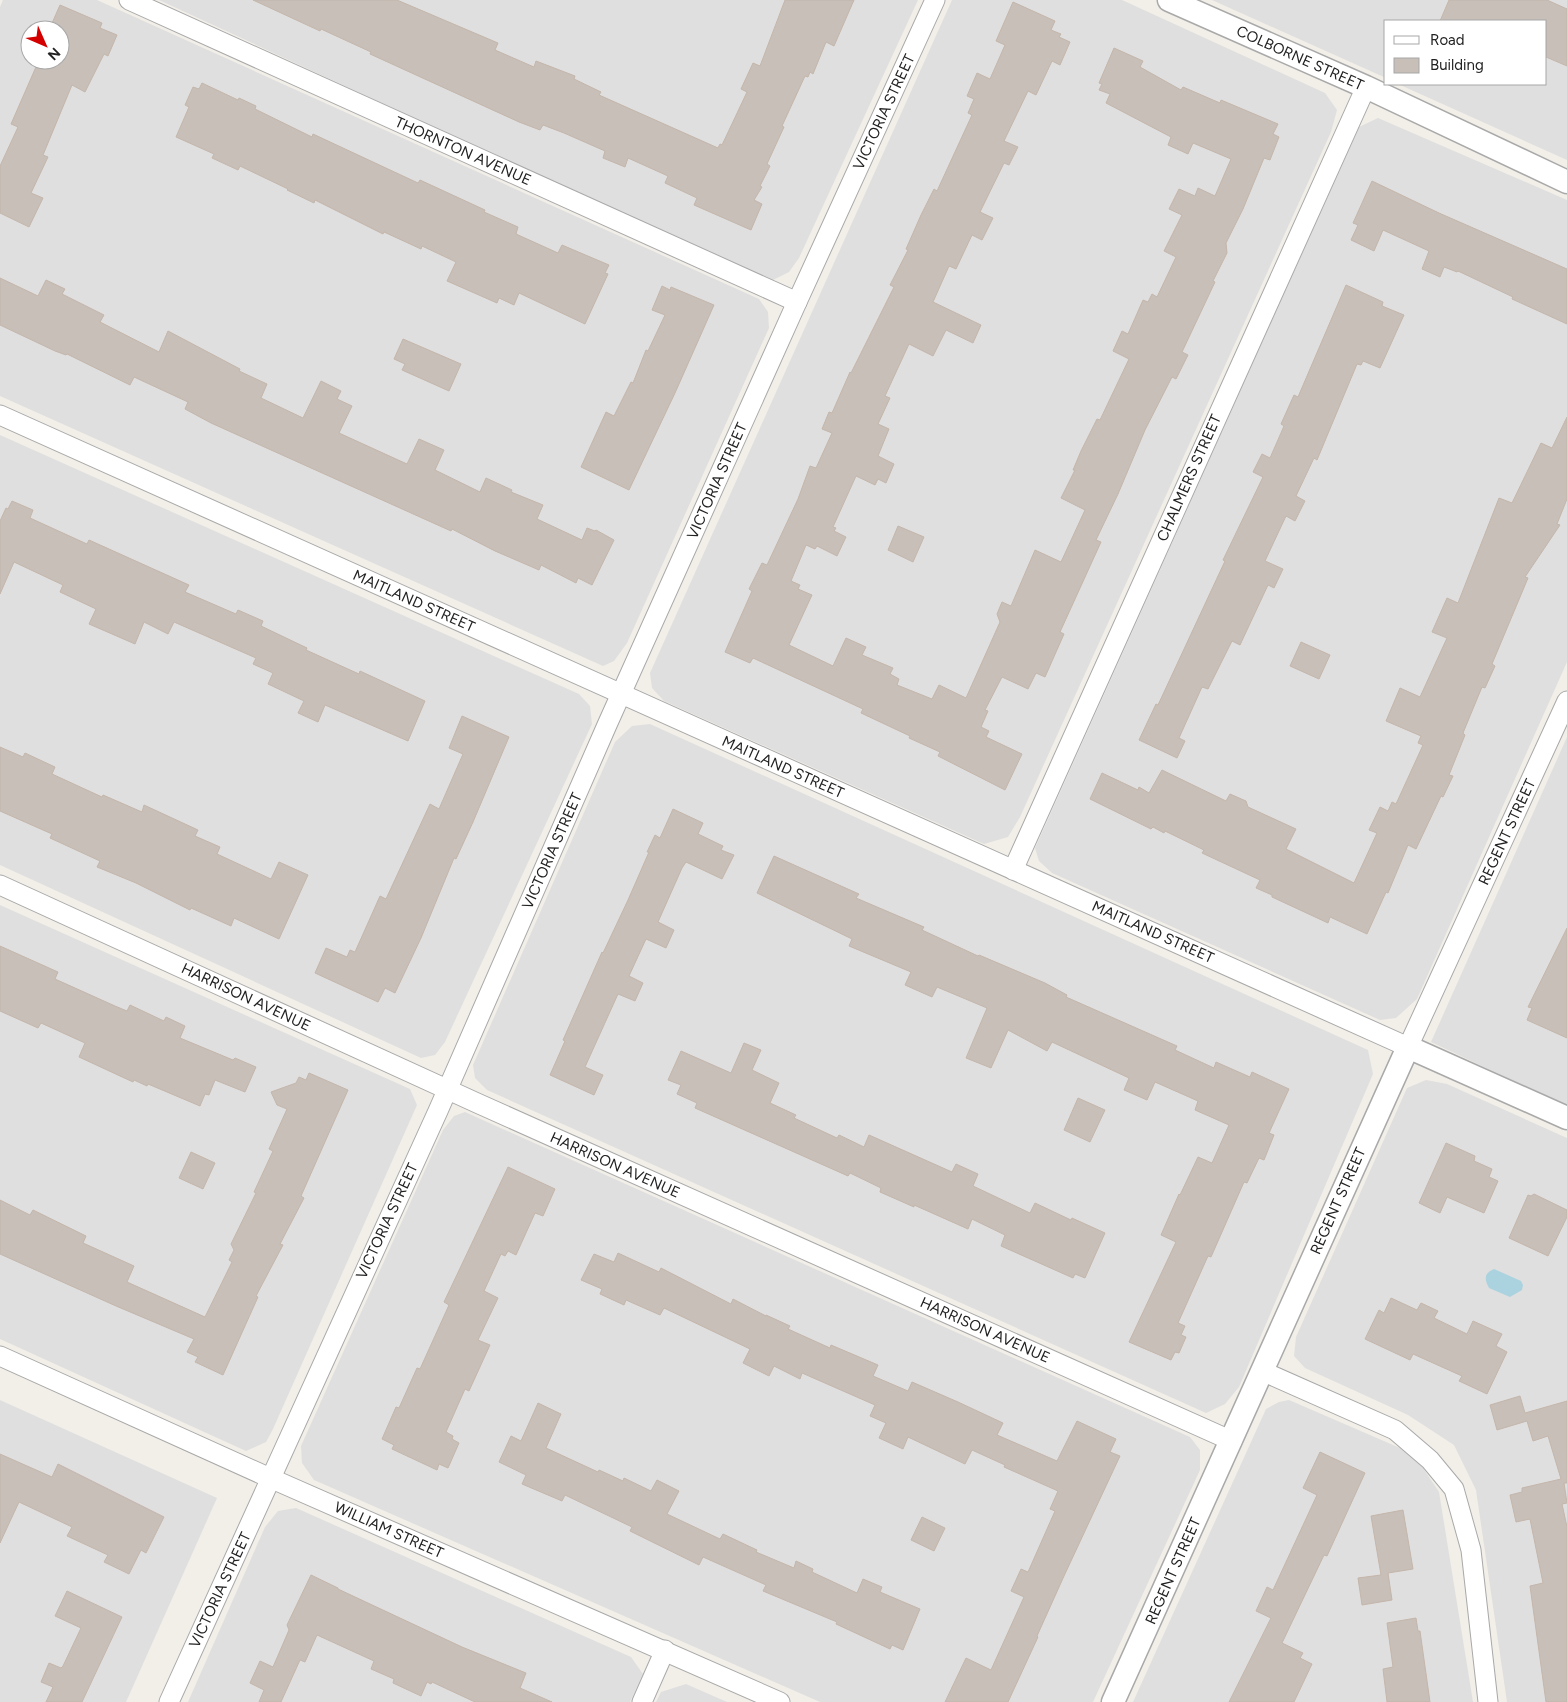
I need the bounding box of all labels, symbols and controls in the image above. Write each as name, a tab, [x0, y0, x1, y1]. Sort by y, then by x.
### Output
north arrow	[20, 20, 70, 70]
legend	[1384, 20, 1547, 85]
street label: COLBORNE STREET	[1233, 22, 1367, 94]
text: Road	[1430, 31, 1465, 49]
text: N	[44, 44, 64, 64]
street label: VICTORIA STREET	[849, 51, 919, 173]
text: Building	[1430, 56, 1484, 74]
street label: THORNTON AVENUE	[392, 113, 534, 189]
street label: CHALMERS STREET	[1153, 411, 1225, 544]
street label: VICTORIA STREET	[683, 419, 751, 542]
street label: MAITLAND STREET	[350, 566, 478, 636]
street label: MAITLAND STREET	[719, 732, 847, 802]
street label: REGENT STREET	[1475, 775, 1540, 888]
street label: VICTORIA STREET	[518, 789, 586, 912]
street label: MAITLAND STREET	[1089, 897, 1217, 967]
street label: HARRISON AVENUE	[179, 959, 313, 1035]
street label: HARRISON AVENUE	[547, 1128, 683, 1202]
street label: REGENT STREET	[1306, 1144, 1370, 1257]
street label: VICTORIA STREET	[352, 1160, 422, 1282]
street label: HARRISON AVENUE	[917, 1293, 1053, 1367]
street label: WILLIAM STREET	[332, 1498, 447, 1562]
street label: REGENT STREET	[1141, 1514, 1205, 1627]
street label: VICTORIA STREET	[185, 1529, 255, 1651]

